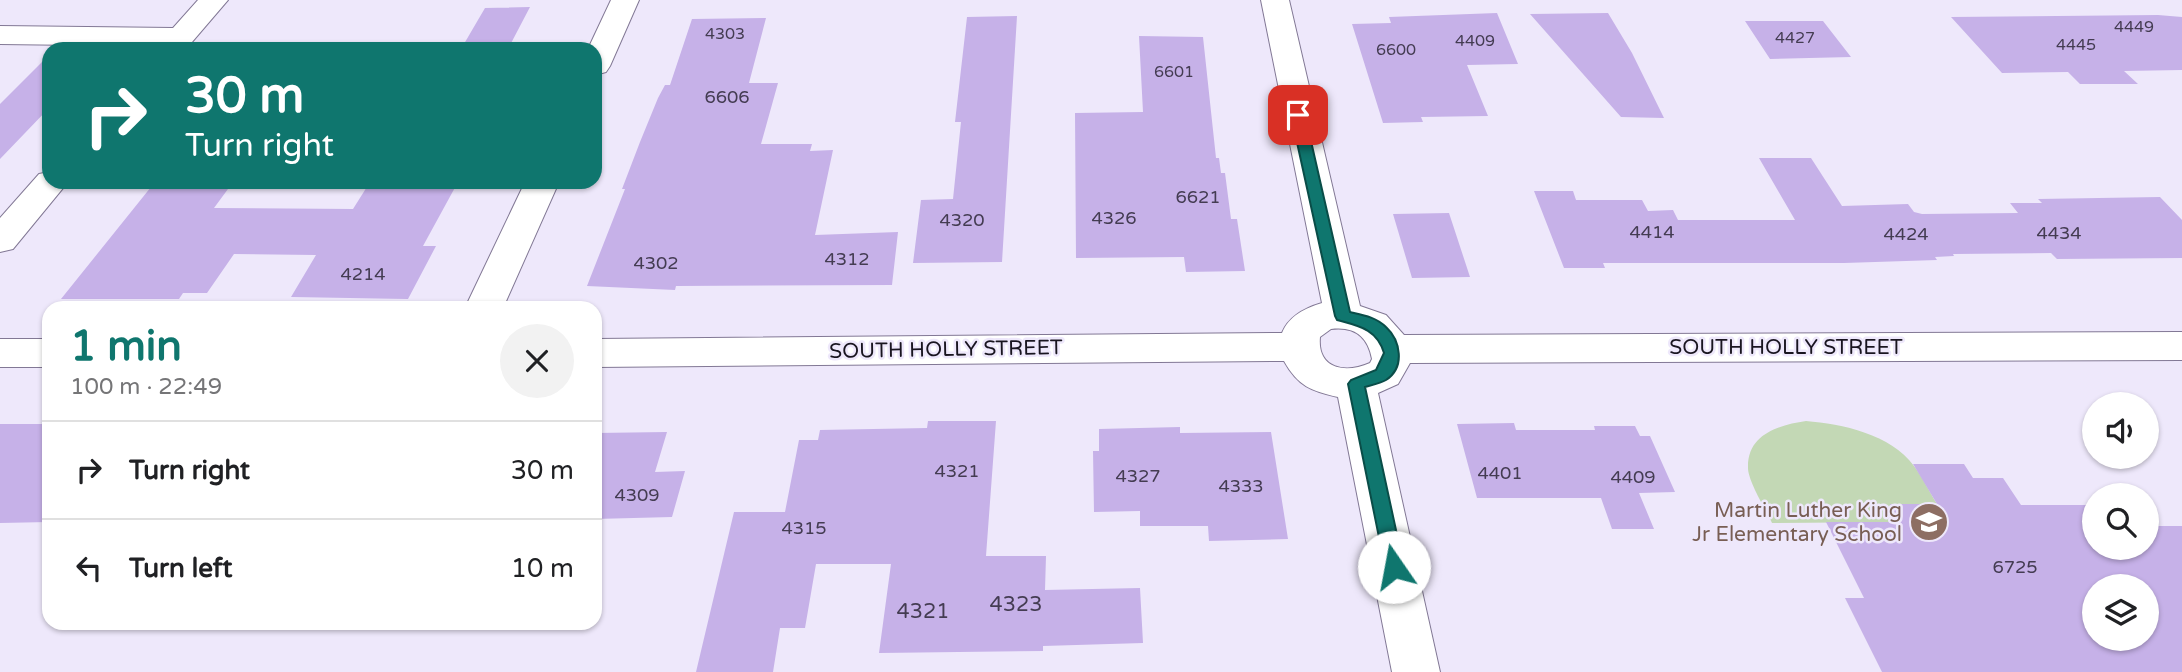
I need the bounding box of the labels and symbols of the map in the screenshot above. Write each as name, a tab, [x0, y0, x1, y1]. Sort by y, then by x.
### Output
house number: 4449	[2114, 17, 2154, 37]
house number: 4303	[705, 24, 745, 44]
house number: 4427	[1775, 28, 1815, 48]
house number: 4409	[1455, 31, 1495, 51]
house number: 4445	[2056, 35, 2096, 55]
house number: 6600	[1376, 40, 1416, 60]
house number: 6601	[1154, 62, 1194, 82]
pin	[1268, 85, 1328, 145]
house number: 6606	[704, 86, 750, 108]
house number: 6621	[1175, 186, 1221, 208]
house number: 4326	[1091, 207, 1137, 229]
house number: 4320	[939, 209, 985, 231]
house number: 4414	[1629, 221, 1675, 243]
house number: 4434	[2036, 222, 2082, 244]
house number: 4424	[1883, 223, 1929, 245]
house number: 4312	[824, 248, 870, 270]
house number: 4302	[633, 252, 679, 274]
house number: 4214	[340, 263, 386, 285]
street label: SOUTH HOLLY STREET	[829, 335, 1063, 364]
street label: SOUTH HOLLY STREET	[1669, 335, 1903, 360]
house number: 4321	[934, 460, 980, 482]
house number: 4401	[1477, 462, 1523, 484]
house number: 4327	[1115, 465, 1161, 487]
house number: 4409	[1610, 466, 1656, 488]
house number: 4333	[1218, 475, 1264, 497]
house number: 4309	[614, 484, 660, 506]
place label: Martin Luther King Jr Elementary School	[1692, 498, 1902, 547]
school or university icon: Martin Luther King Jr Elementary School	[1908, 501, 1950, 543]
house number: 4315	[781, 517, 827, 539]
position arrow	[1357, 530, 1431, 604]
house number: 6725	[1992, 556, 2038, 578]
house number: 4323	[990, 592, 1042, 617]
house number: 4321	[897, 599, 949, 624]

